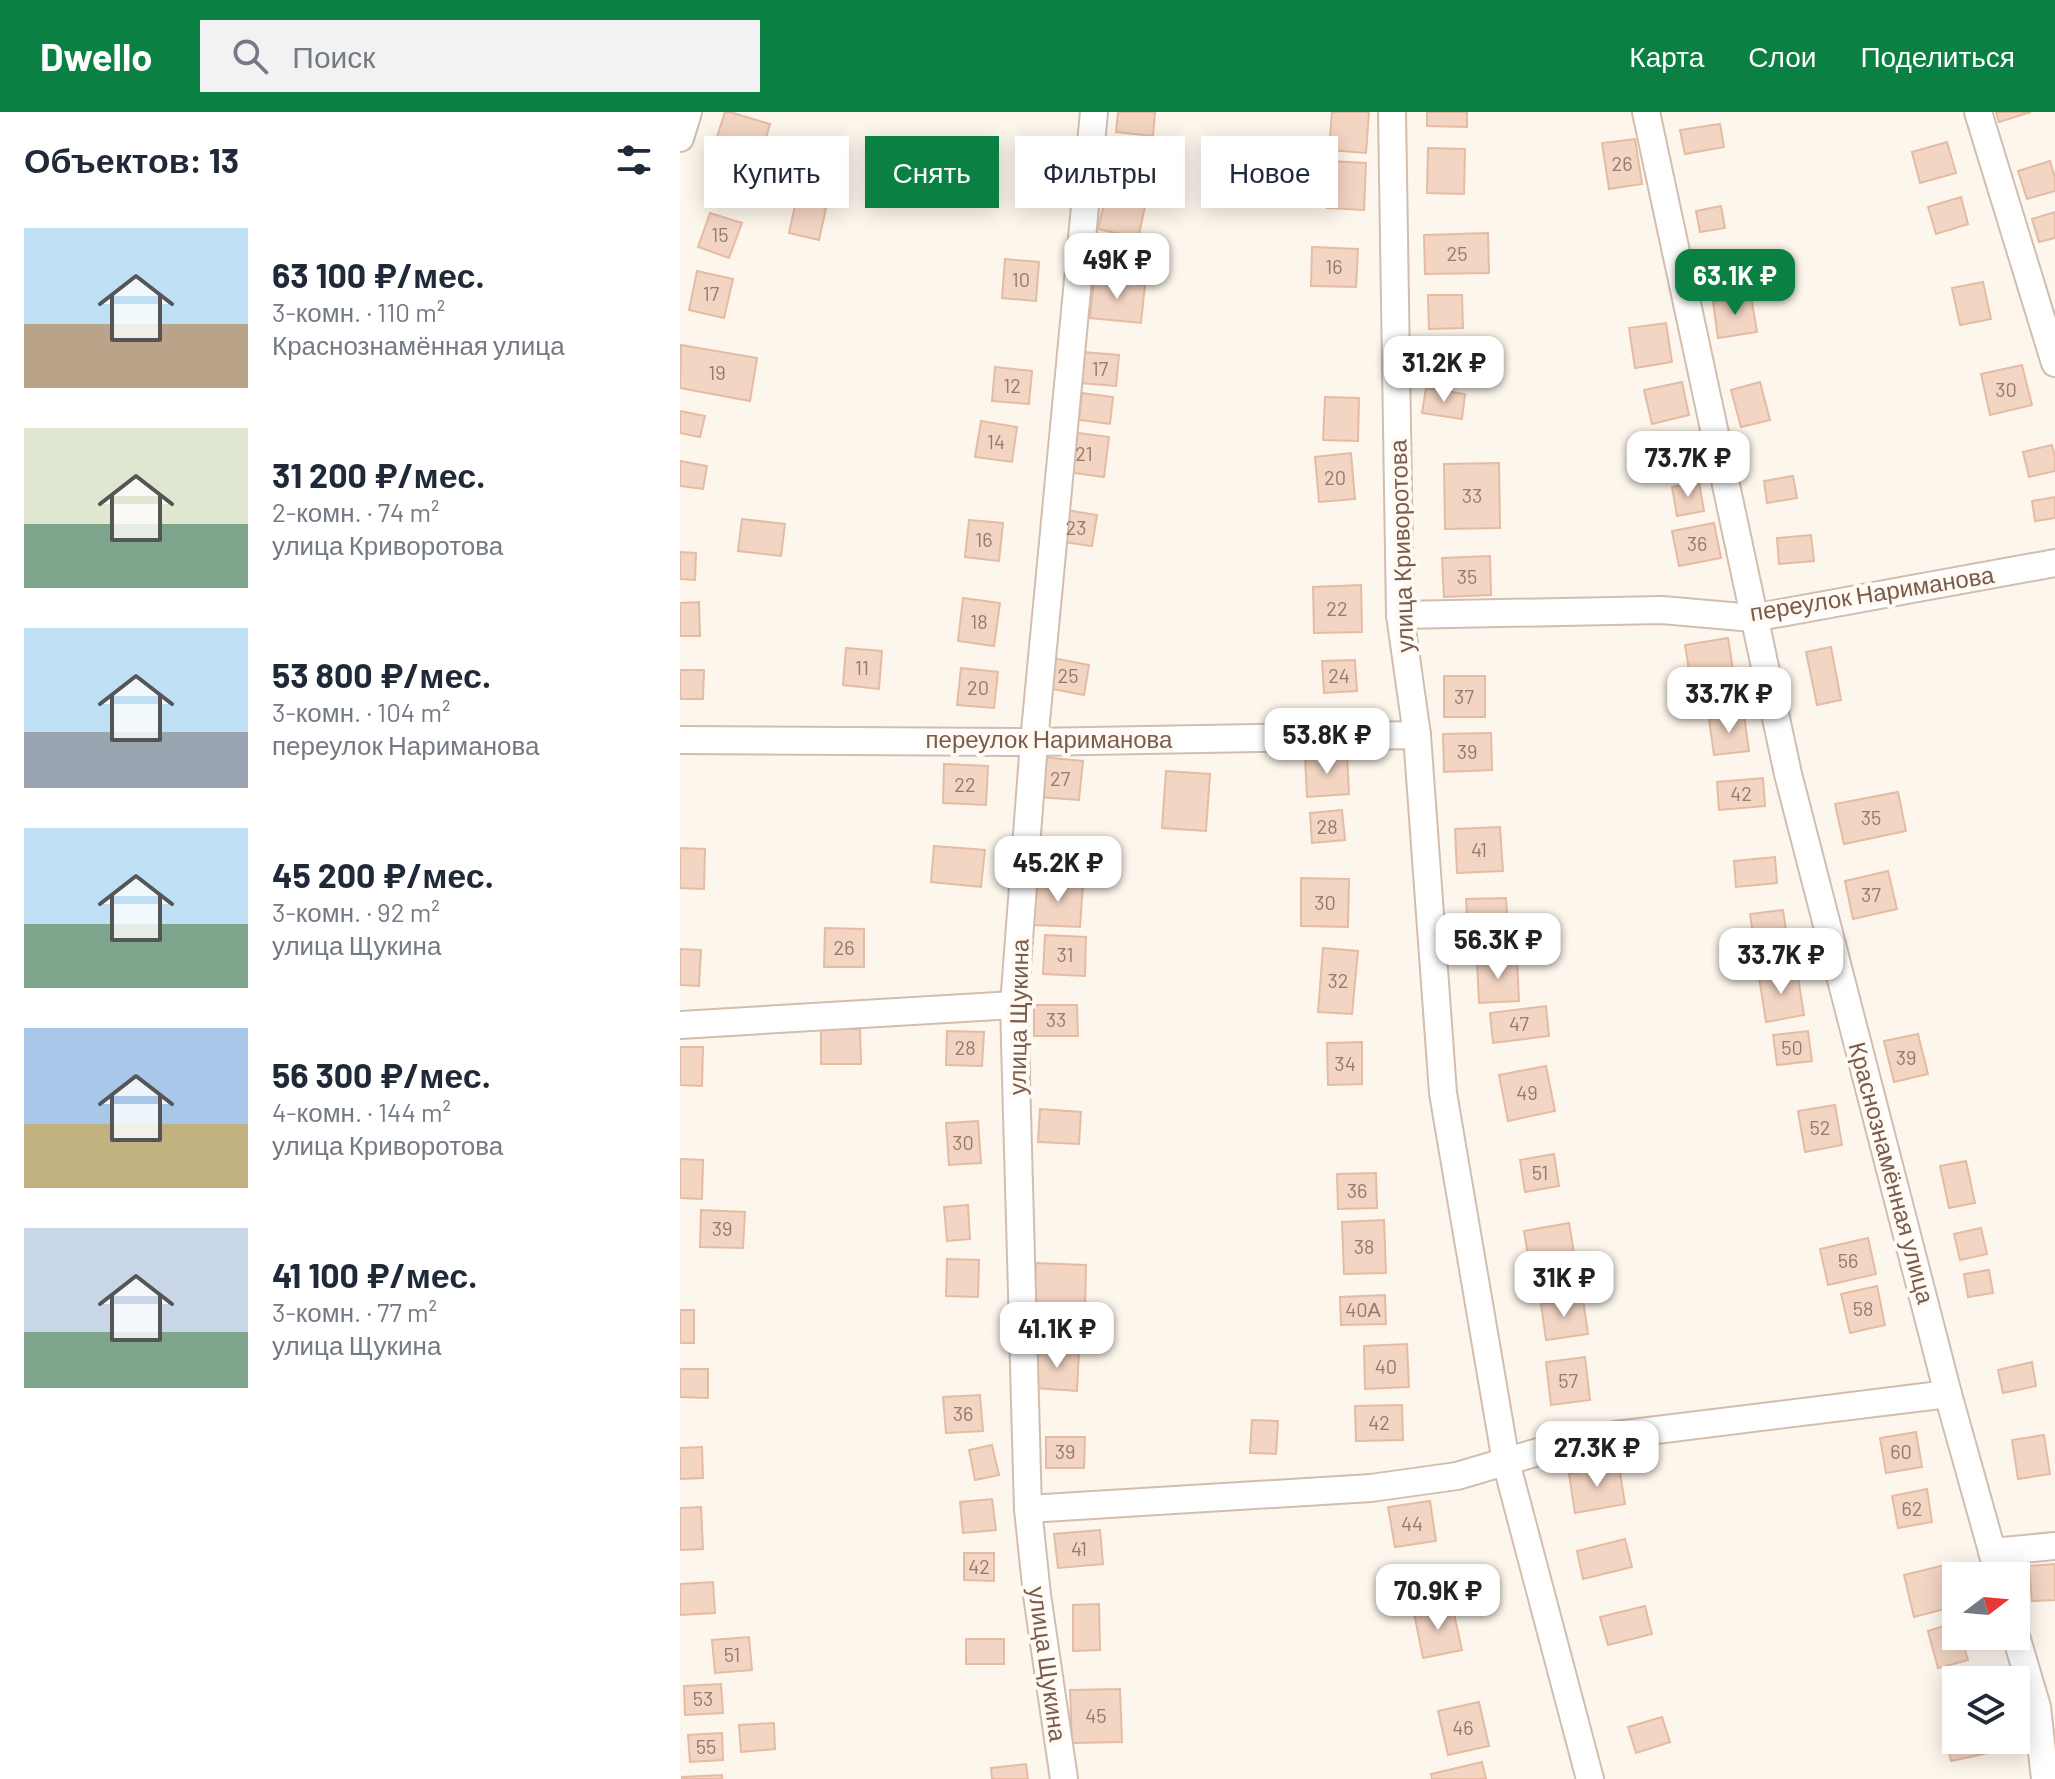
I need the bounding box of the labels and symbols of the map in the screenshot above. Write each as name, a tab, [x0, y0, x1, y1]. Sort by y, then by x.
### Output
house number: 26	[1611, 151, 1633, 175]
house number: 15	[711, 222, 729, 246]
pin: 49K ₽	[1061, 233, 1173, 301]
house number: 25	[1447, 241, 1468, 265]
pin: 63.1K ₽	[1661, 249, 1809, 317]
house number: 16	[1325, 254, 1343, 278]
house number: 10	[1012, 267, 1030, 291]
house number: 17	[703, 281, 720, 305]
pin: 31.2K ₽	[1370, 336, 1518, 404]
house number: 17	[1092, 356, 1109, 380]
house number: 19	[708, 360, 726, 384]
house number: 12	[1003, 373, 1021, 397]
house number: 30	[1995, 377, 2017, 401]
house number: 14	[987, 429, 1005, 453]
pin: 73.7K ₽	[1614, 431, 1762, 499]
street label: улица Криворотова	[1382, 438, 1419, 653]
house number: 21	[1075, 441, 1093, 465]
house number: 20	[1324, 465, 1346, 489]
house number: 33	[1462, 483, 1482, 507]
house number: 23	[1066, 515, 1086, 539]
house number: 16	[975, 527, 993, 551]
house number: 36	[1687, 531, 1707, 555]
street label: переулок Нариманова	[1748, 559, 1997, 626]
house number: 35	[1457, 564, 1477, 588]
house number: 22	[1326, 596, 1348, 620]
house number: 18	[970, 609, 988, 633]
house number: 11	[855, 655, 869, 679]
house number: 25	[1058, 663, 1079, 687]
house number: 24	[1328, 663, 1350, 687]
pin: 33.7K ₽	[1655, 667, 1803, 735]
house number: 20	[967, 675, 989, 699]
house number: 37	[1454, 684, 1474, 708]
pin: 53.8K ₽	[1253, 708, 1401, 776]
street label: переулок Нариманова	[926, 724, 1173, 753]
house number: 39	[1457, 739, 1477, 763]
house number: 27	[1050, 766, 1071, 790]
house number: 22	[954, 772, 976, 796]
house number: 42	[1730, 781, 1752, 805]
house number: 35	[1861, 805, 1881, 829]
house number: 28	[1316, 814, 1338, 838]
pin: 45.2K ₽	[984, 836, 1132, 904]
house number: 41	[1471, 837, 1487, 861]
house number: 37	[1861, 882, 1881, 906]
house number: 30	[1314, 890, 1336, 914]
pin: 56.3K ₽	[1424, 913, 1572, 981]
pin: 33.7K ₽	[1707, 928, 1855, 996]
house number: 26	[833, 935, 855, 959]
street label: улица Щукина	[1002, 938, 1033, 1095]
house number: 31	[1056, 942, 1074, 966]
house number: 32	[1327, 968, 1349, 992]
house number: 33	[1046, 1007, 1066, 1031]
house number: 47	[1509, 1011, 1529, 1035]
house number: 28	[954, 1035, 976, 1059]
house number: 50	[1781, 1035, 1803, 1059]
street label: Краснознамённая улица	[1843, 1038, 1942, 1307]
house number: 39	[1896, 1045, 1916, 1069]
house number: 34	[1334, 1051, 1356, 1075]
house number: 49	[1516, 1080, 1538, 1104]
house number: 52	[1810, 1115, 1831, 1139]
house number: 30	[952, 1130, 974, 1154]
house number: 51	[1532, 1160, 1548, 1184]
house number: 36	[1347, 1178, 1367, 1202]
house number: 39	[712, 1216, 732, 1240]
house number: 38	[1354, 1234, 1374, 1258]
house number: 56	[1838, 1248, 1858, 1272]
pin: 31K ₽	[1508, 1251, 1620, 1319]
house number: 58	[1853, 1296, 1873, 1320]
house number: 40А	[1345, 1297, 1381, 1321]
pin: 41.1K ₽	[983, 1302, 1131, 1370]
house number: 40	[1375, 1354, 1397, 1378]
house number: 57	[1558, 1368, 1578, 1392]
house number: 36	[953, 1401, 973, 1425]
house number: 42	[1368, 1410, 1390, 1434]
pin: 27.3K ₽	[1523, 1421, 1671, 1489]
house number: 39	[1055, 1439, 1075, 1463]
house number: 60	[1890, 1439, 1912, 1463]
house number: 62	[1901, 1496, 1923, 1520]
house number: 44	[1401, 1511, 1423, 1535]
house number: 41	[1071, 1536, 1087, 1560]
house number: 42	[968, 1554, 990, 1578]
north arrow	[1942, 1562, 2030, 1650]
pin: 70.9K ₽	[1364, 1564, 1512, 1632]
street label: улица Щукина	[1023, 1584, 1074, 1744]
house number: 51	[724, 1642, 740, 1666]
house number: 53	[693, 1686, 713, 1710]
house number: 45	[1085, 1703, 1107, 1727]
house number: 46	[1452, 1715, 1474, 1739]
house number: 55	[696, 1734, 716, 1758]

